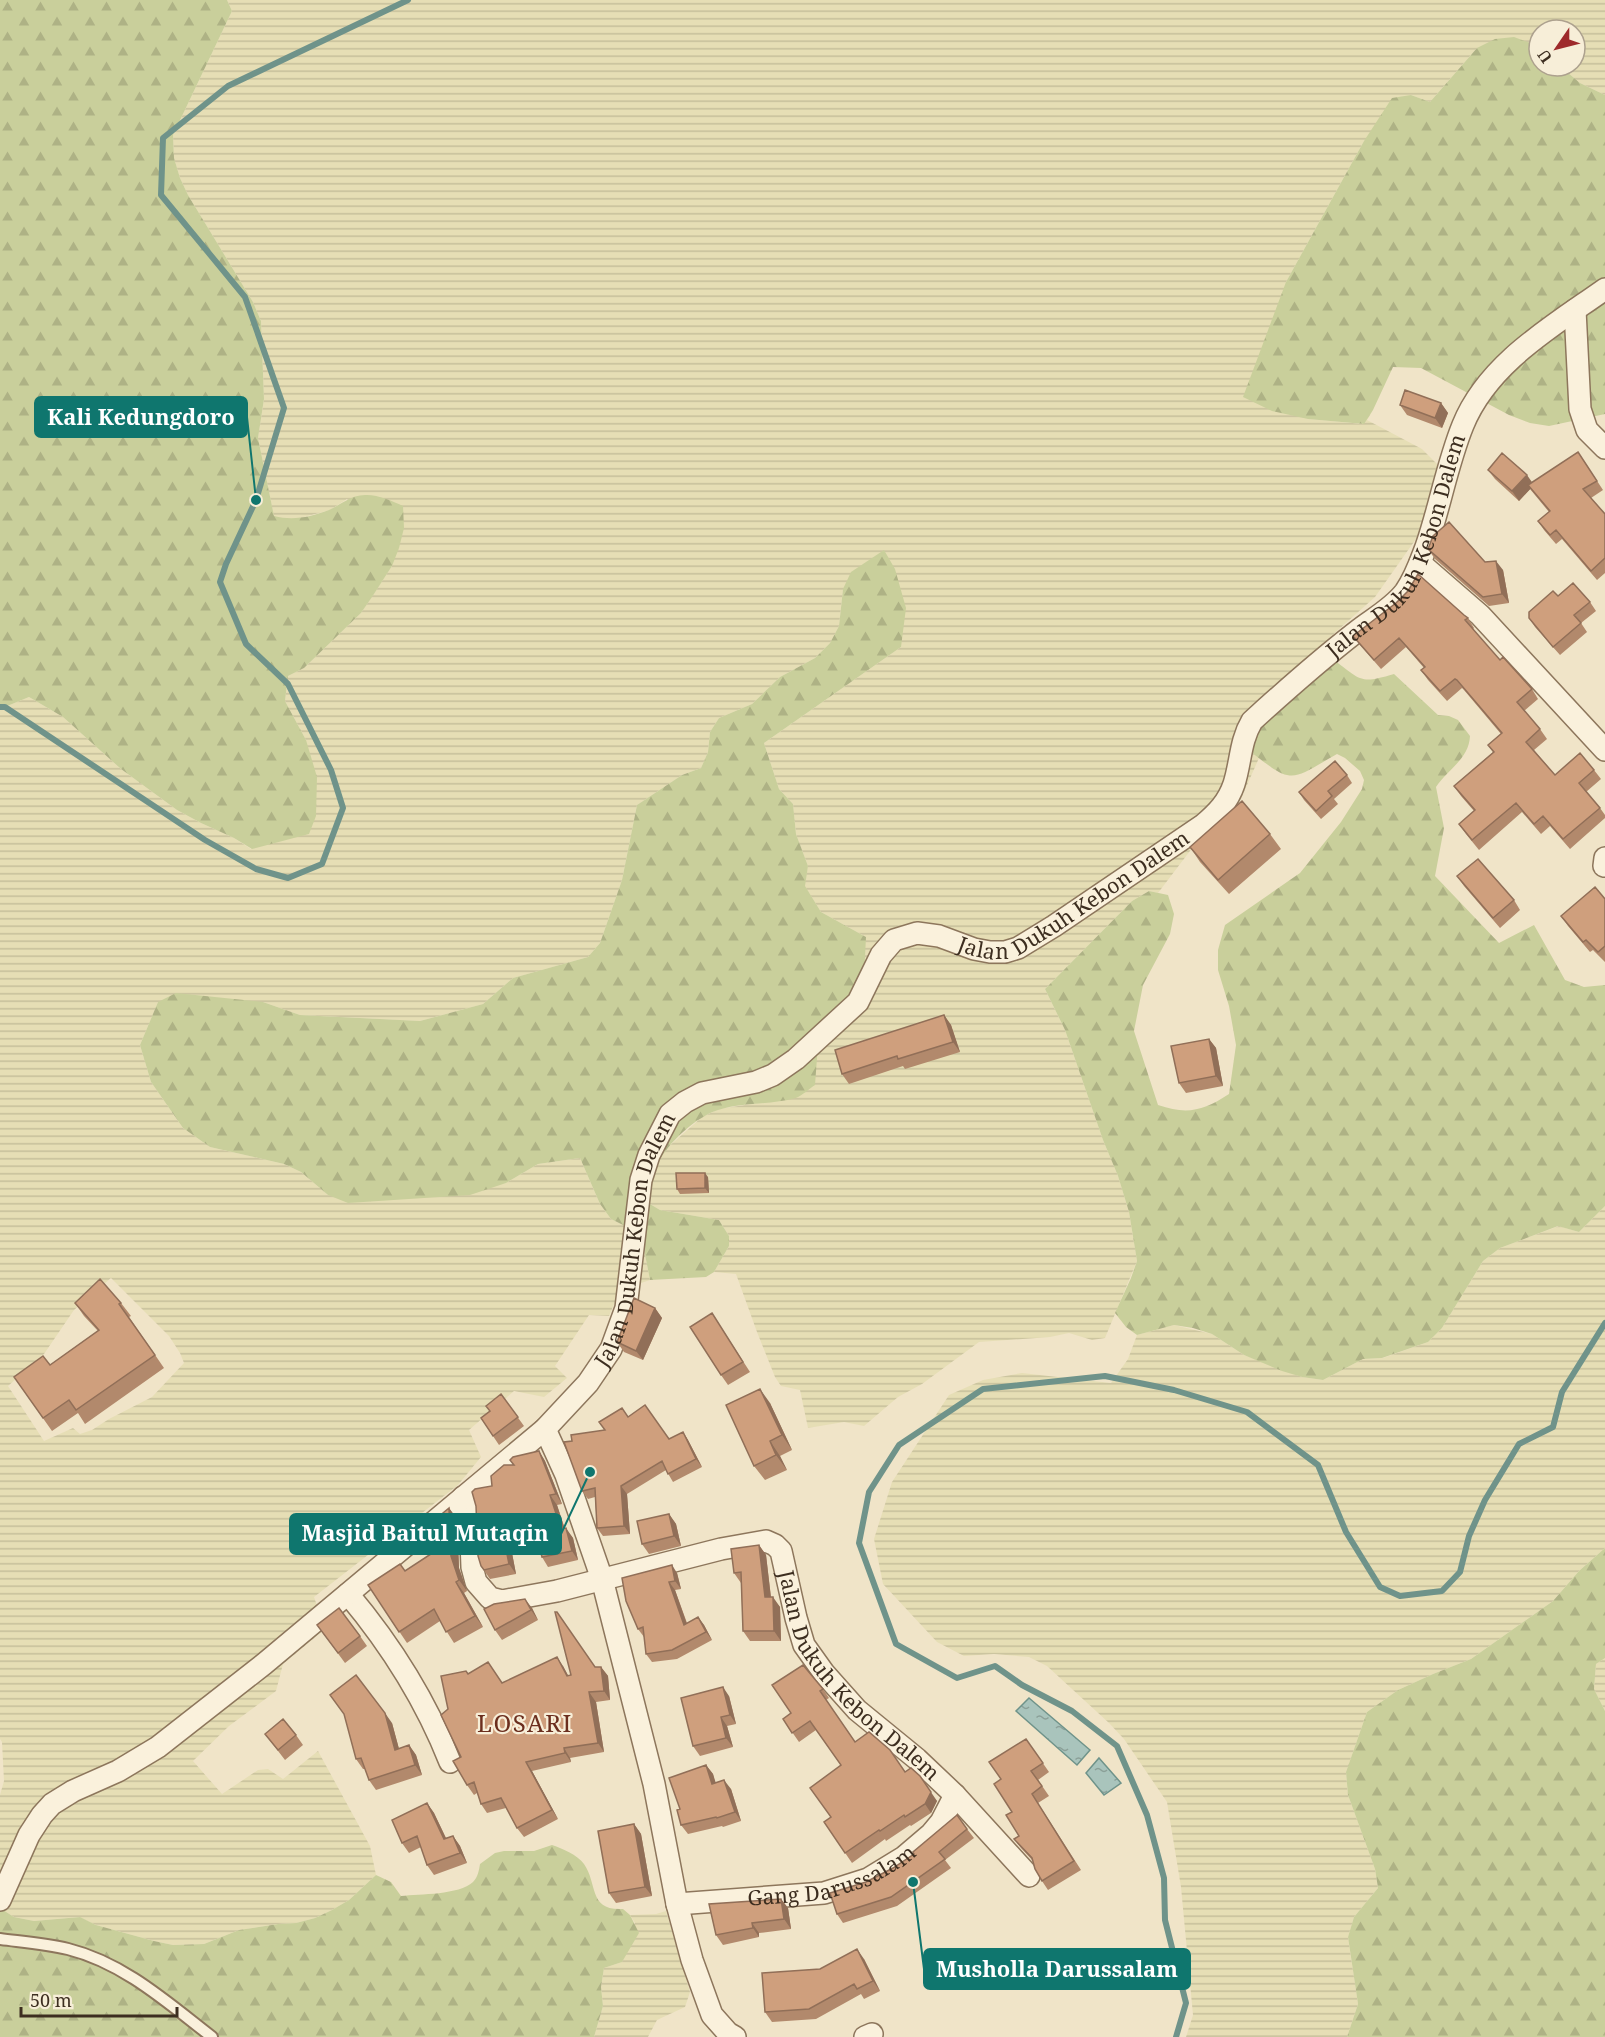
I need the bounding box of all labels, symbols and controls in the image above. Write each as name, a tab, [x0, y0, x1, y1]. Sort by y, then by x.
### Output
north arrow	[1527, 18, 1587, 78]
text: U	[1532, 45, 1557, 68]
callout: Kali Kedungdoro	[35, 397, 247, 437]
text: Kali Kedungdoro	[47, 401, 235, 431]
street label: Jalan Dukuh Kebon Dalem	[1319, 430, 1471, 664]
street label: Jalan Dukuh Kebon Dalem	[953, 823, 1194, 966]
street label: Jalan Dukuh Kebon Dalem	[587, 1107, 682, 1373]
callout: Masjid Baitul Mutaqin	[290, 1514, 561, 1554]
text: Masjid Baitul Mutaqin	[301, 1517, 549, 1547]
street label: Jalan Dukuh Kebon Dalem	[773, 1567, 946, 1786]
district label: LOSARI	[477, 1706, 573, 1739]
street label: Gang Darussalam	[746, 1838, 921, 1912]
callout: Musholla Darussalam	[924, 1949, 1190, 1989]
text: Musholla Darussalam	[936, 1953, 1178, 1983]
scale bar	[21, 1980, 177, 2018]
text: 50 m	[30, 1988, 72, 2012]

